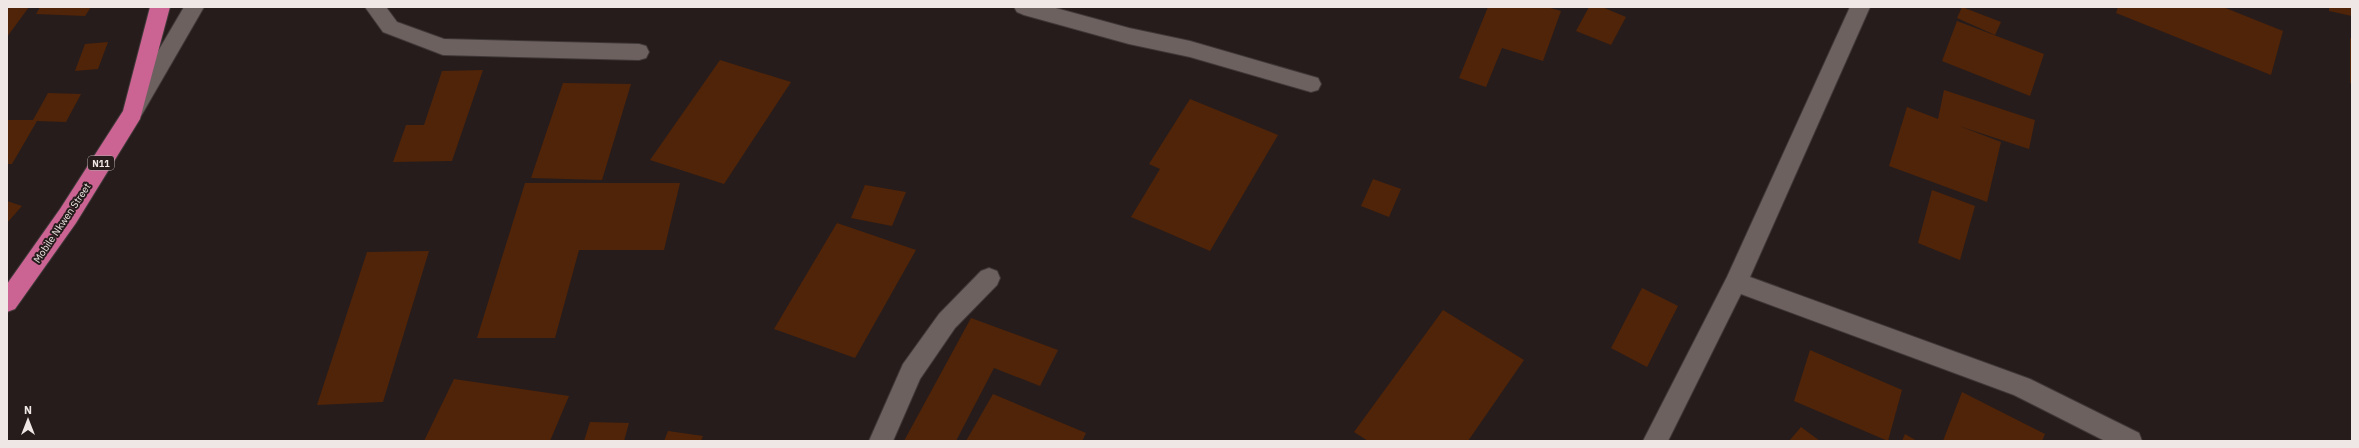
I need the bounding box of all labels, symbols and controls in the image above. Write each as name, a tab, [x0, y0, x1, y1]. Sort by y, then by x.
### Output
road number: N11	[88, 156, 114, 170]
street label: Mobile Nkwen Street	[30, 180, 94, 265]
north arrow	[8, 400, 48, 440]
text: N	[24, 403, 32, 417]

